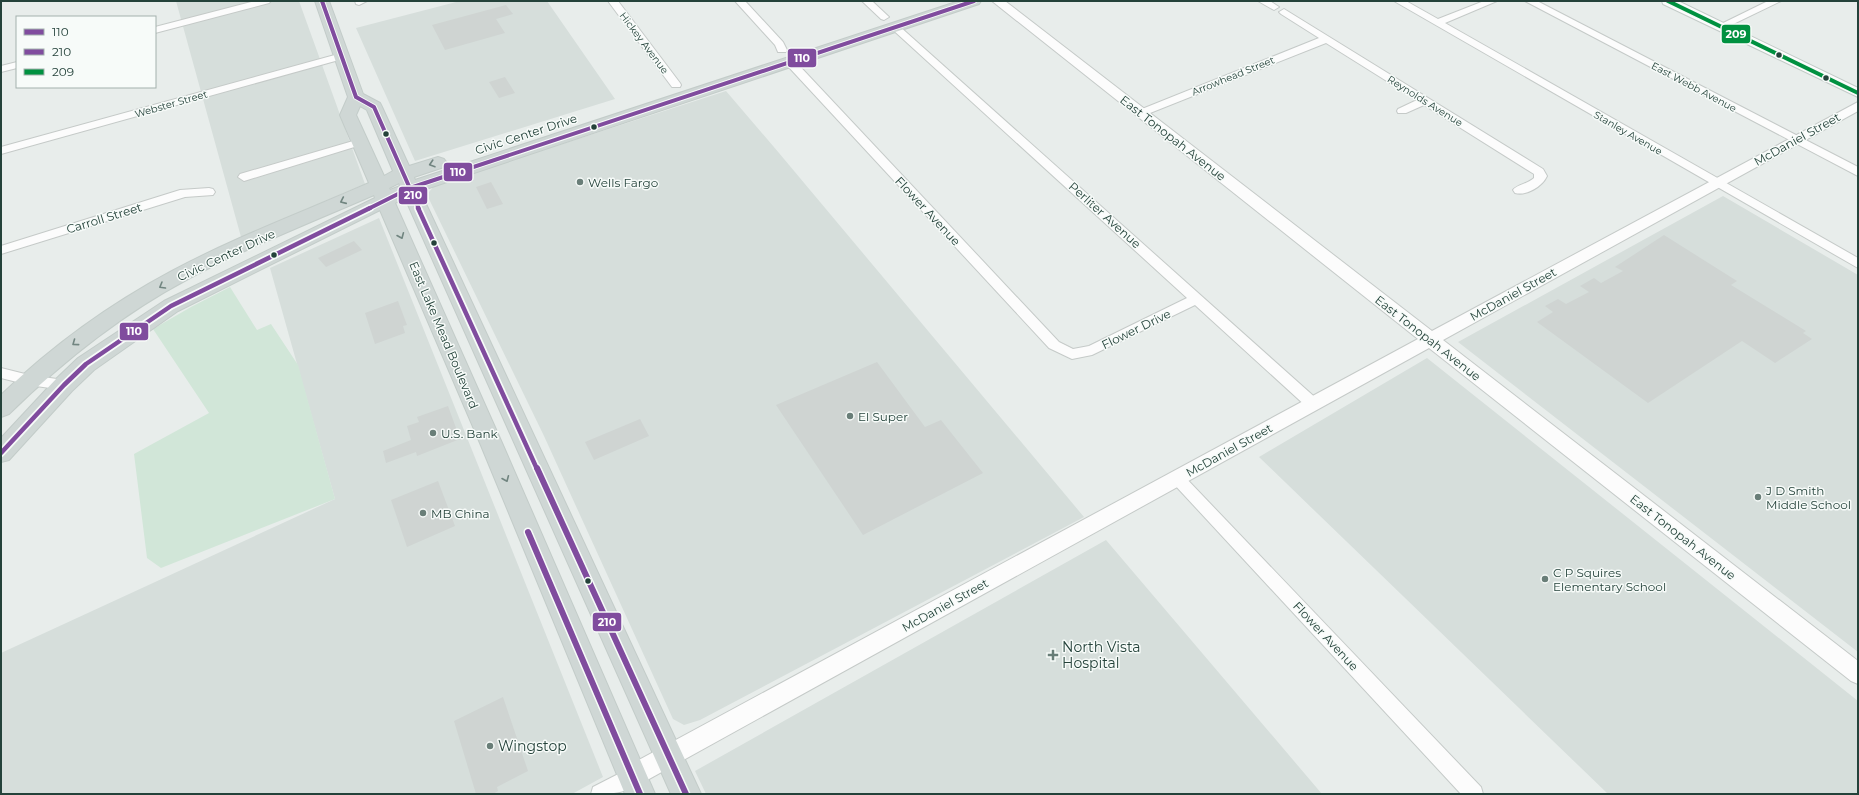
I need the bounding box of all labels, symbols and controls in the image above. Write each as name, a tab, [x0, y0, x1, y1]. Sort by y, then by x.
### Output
street label: Hickey Avenue	[617, 10, 671, 76]
legend	[16, 16, 156, 88]
text: 110	[52, 24, 69, 39]
line badge: 209	[1721, 24, 1751, 44]
text: 209	[1726, 27, 1746, 41]
text: 210	[52, 44, 71, 59]
line badge: 110	[787, 48, 817, 68]
unlabelled marker	[1774, 50, 1784, 60]
text: 110	[794, 51, 811, 65]
street label: Arrowhead Street	[1190, 53, 1276, 99]
street label: East Webb Avenue	[1649, 59, 1739, 115]
text: 209	[52, 64, 74, 79]
street label: Reynolds Avenue	[1385, 73, 1465, 129]
unlabelled marker	[1821, 73, 1831, 83]
street label: Webster Street	[133, 87, 209, 121]
street label: East Tonopah Avenue	[1117, 92, 1229, 184]
street label: Stanley Avenue	[1591, 108, 1665, 158]
street label: McDaniel Street	[1751, 109, 1843, 169]
street label: Civic Center Drive	[473, 110, 579, 158]
unlabelled marker	[589, 122, 599, 132]
unlabelled marker	[381, 129, 391, 139]
one-way arrow	[429, 160, 436, 168]
line badge: 110	[443, 162, 473, 182]
text: 110	[450, 165, 467, 179]
street label: Flower Avenue	[892, 173, 964, 249]
place label: Wells Fargo	[588, 175, 658, 190]
marker: Wells Fargo	[575, 177, 585, 187]
street label: Perliter Avenue	[1066, 179, 1144, 251]
line badge: 210	[398, 186, 428, 205]
text: 210	[404, 188, 423, 202]
one-way arrow	[340, 197, 347, 205]
street label: Carroll Street	[64, 199, 144, 237]
street label: Civic Center Drive	[175, 226, 277, 284]
one-way arrow	[396, 232, 404, 240]
unlabelled marker	[429, 238, 439, 248]
unlabelled marker	[269, 250, 279, 260]
street label: East Lake Mead Boulevard	[406, 259, 482, 411]
street label: McDaniel Street	[1467, 264, 1559, 324]
one-way arrow	[159, 281, 166, 288]
street label: East Tonopah Avenue	[1372, 292, 1484, 384]
street label: Flower Drive	[1099, 306, 1173, 352]
line badge: 110	[119, 322, 149, 341]
text: 110	[126, 324, 143, 338]
one-way arrow	[73, 338, 80, 345]
place label: El Super	[858, 409, 908, 424]
marker: El Super	[845, 411, 855, 421]
street label: McDaniel Street	[1183, 420, 1275, 480]
place label: U.S. Bank	[441, 426, 499, 441]
marker: U.S. Bank	[428, 428, 438, 438]
one-way arrow	[501, 475, 509, 483]
place label: J D Smith Middle School	[1765, 483, 1851, 512]
street label: East Tonopah Avenue	[1627, 491, 1739, 583]
marker: J D Smith Middle School	[1753, 492, 1763, 502]
place label: MB China	[431, 506, 490, 521]
marker: MB China	[418, 508, 428, 518]
place label: C P Squires Elementary School	[1553, 565, 1666, 594]
marker: C P Squires Elementary School	[1540, 574, 1550, 584]
street label: McDaniel Street	[899, 575, 991, 635]
unlabelled marker	[583, 576, 593, 586]
street label: Flower Avenue	[1290, 598, 1362, 674]
line badge: 210	[592, 612, 622, 632]
text: 210	[598, 615, 617, 629]
place label: North Vista Hospital	[1062, 638, 1141, 672]
marker: North Vista Hospital	[1047, 649, 1059, 661]
place label: Wingstop	[498, 737, 567, 755]
marker: Wingstop	[485, 741, 495, 751]

